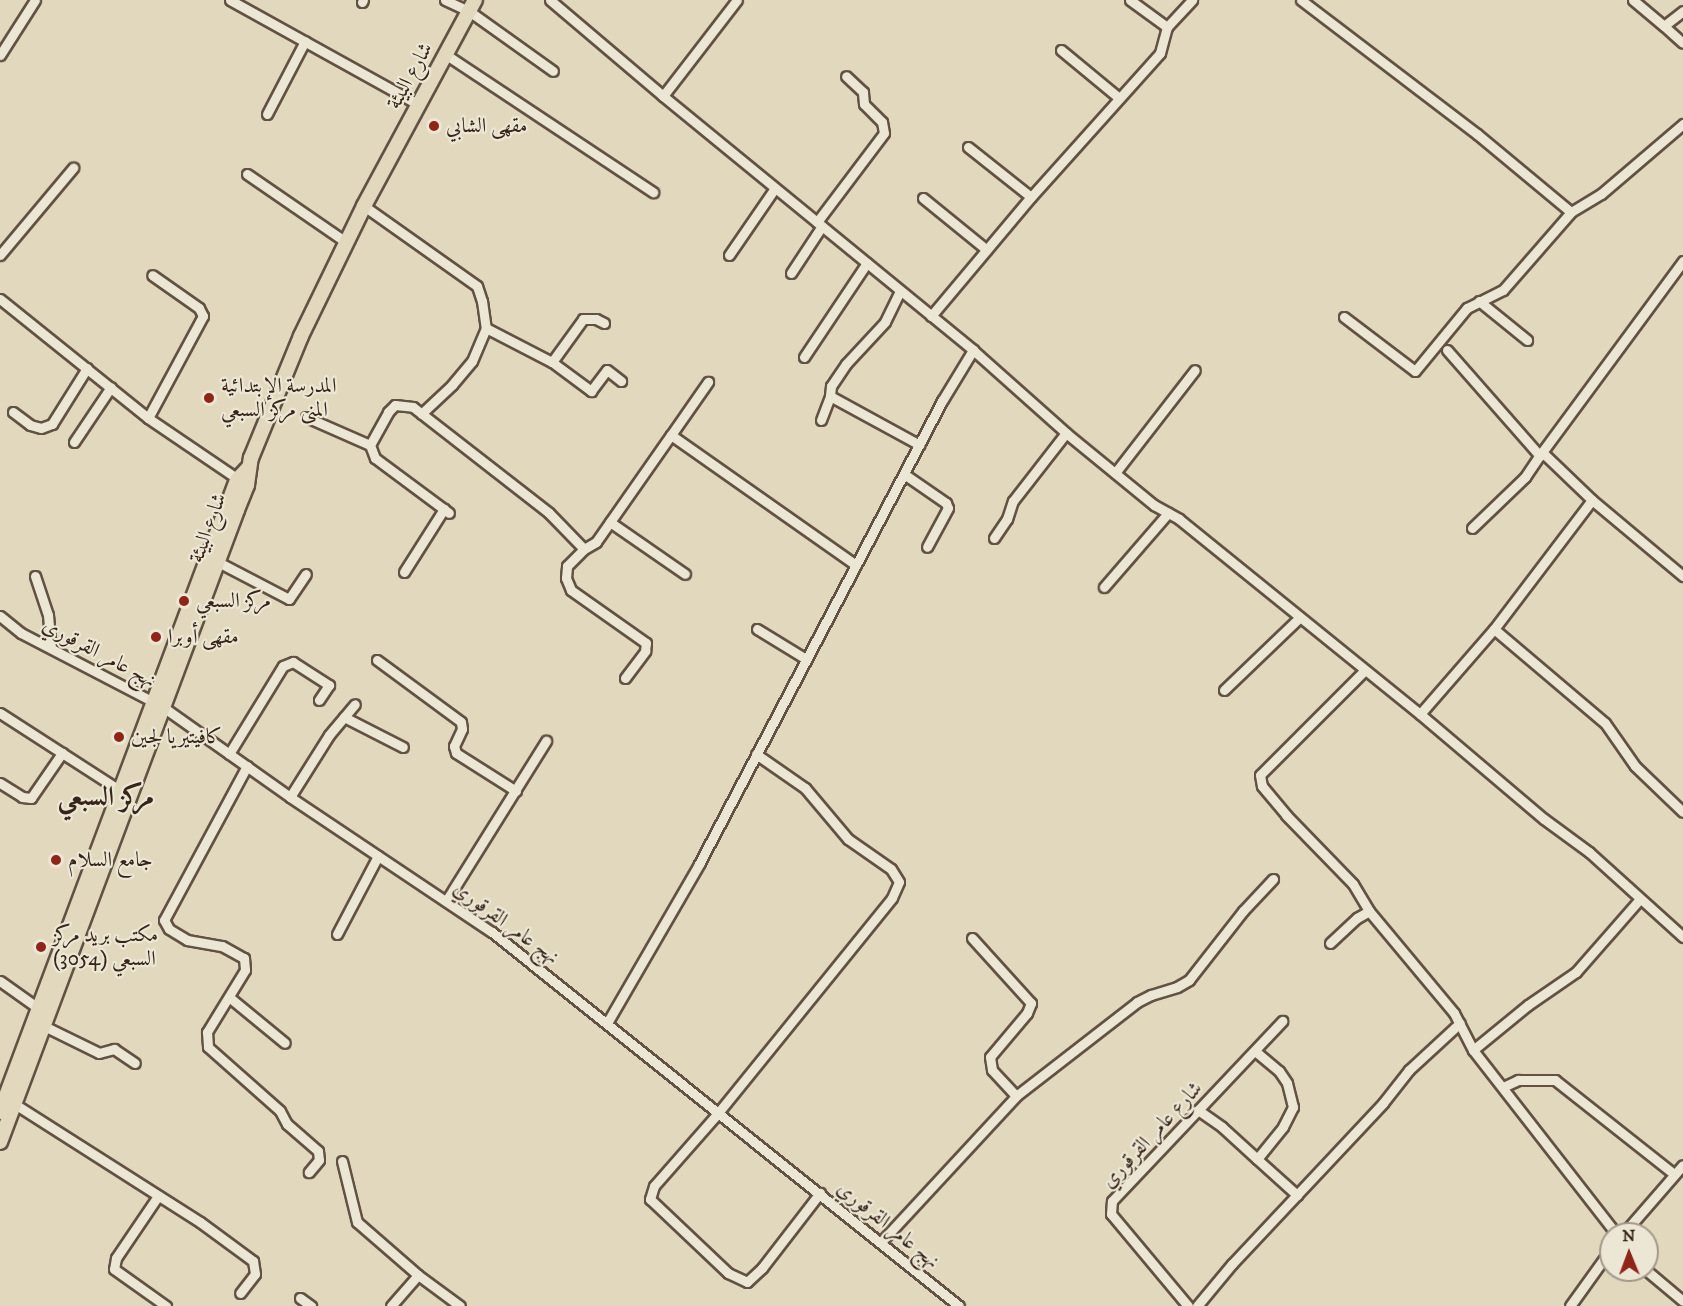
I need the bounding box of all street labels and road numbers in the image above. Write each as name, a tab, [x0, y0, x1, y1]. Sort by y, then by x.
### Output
street label: شارع البيئة	[381, 38, 439, 114]
street label: شارع البيئة	[184, 490, 232, 566]
street label: نهج عامر القرقوري	[38, 613, 160, 693]
street label: نهج عامر القرقوري	[448, 876, 564, 970]
street label: شارع عامر القرقوري	[1096, 1076, 1208, 1194]
street label: نهج عامر القرقوري	[831, 1176, 945, 1274]

